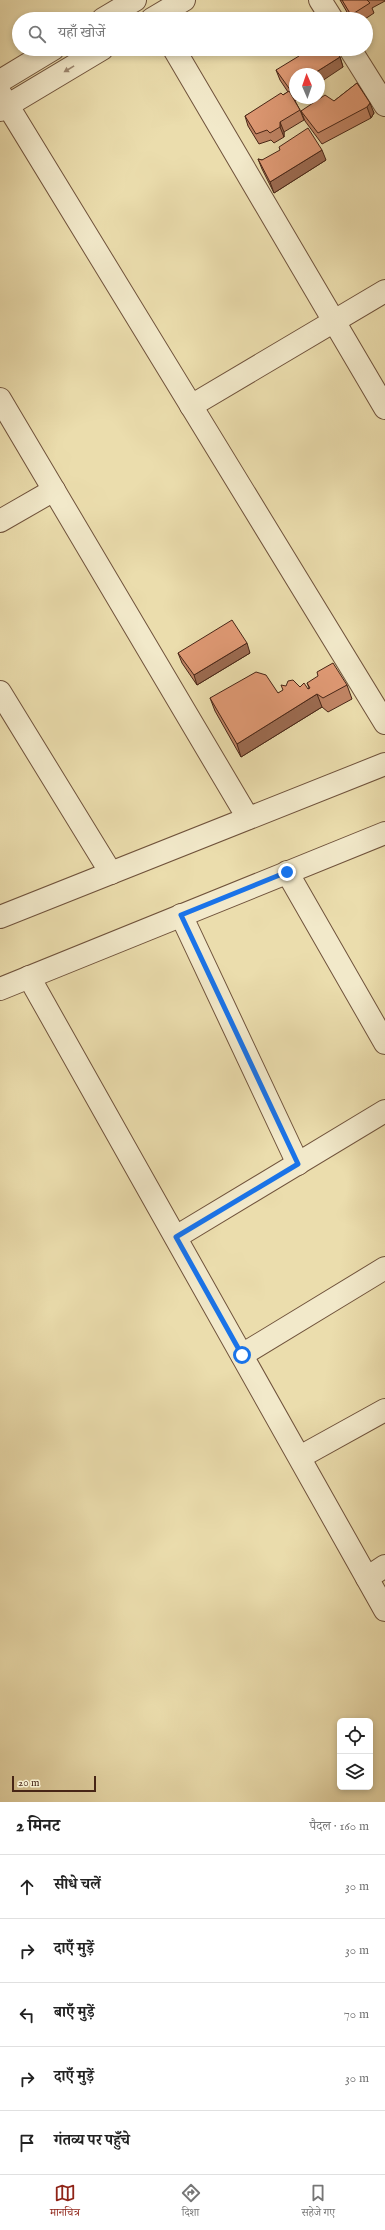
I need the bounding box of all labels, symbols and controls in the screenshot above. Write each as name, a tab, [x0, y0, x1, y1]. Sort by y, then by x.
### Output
search box	[12, 12, 373, 56]
icon: search	[26, 23, 48, 45]
text: यहाँ खोजें	[58, 23, 105, 42]
one-way arrow	[64, 65, 74, 73]
north arrow	[289, 68, 325, 104]
route end	[278, 863, 296, 881]
route start	[233, 1346, 251, 1364]
map controls	[337, 1718, 373, 1790]
button: locate	[337, 1718, 373, 1754]
button: layers	[337, 1754, 373, 1790]
scale bar	[12, 1774, 96, 1793]
text: 20 m	[18, 1776, 39, 1790]
text: 2 मिनट	[16, 1816, 60, 1837]
text: पैदल · 160 m	[310, 1818, 369, 1835]
text: सीधे चलें	[54, 1875, 101, 1894]
icon: ahead	[16, 1876, 38, 1898]
text: 30 m	[345, 1878, 369, 1895]
text: दाएँ मुड़ें	[54, 1939, 94, 1958]
icon: right	[16, 1940, 38, 1962]
text: 30 m	[345, 1942, 369, 1959]
text: बाएँ मुड़ें	[54, 2003, 94, 2022]
icon: left	[16, 2004, 38, 2026]
text: 70 m	[344, 2006, 369, 2023]
text: दाएँ मुड़ें	[54, 2067, 94, 2086]
icon: right	[16, 2068, 38, 2090]
text: 30 m	[345, 2070, 369, 2087]
text: गंतव्य पर पहुँचे	[54, 2131, 130, 2150]
icon: arrive	[16, 2132, 38, 2154]
tab: मानचित्र	[50, 2182, 80, 2223]
tab: दिशा	[180, 2182, 202, 2223]
tab: सहेजे गए	[301, 2182, 335, 2223]

